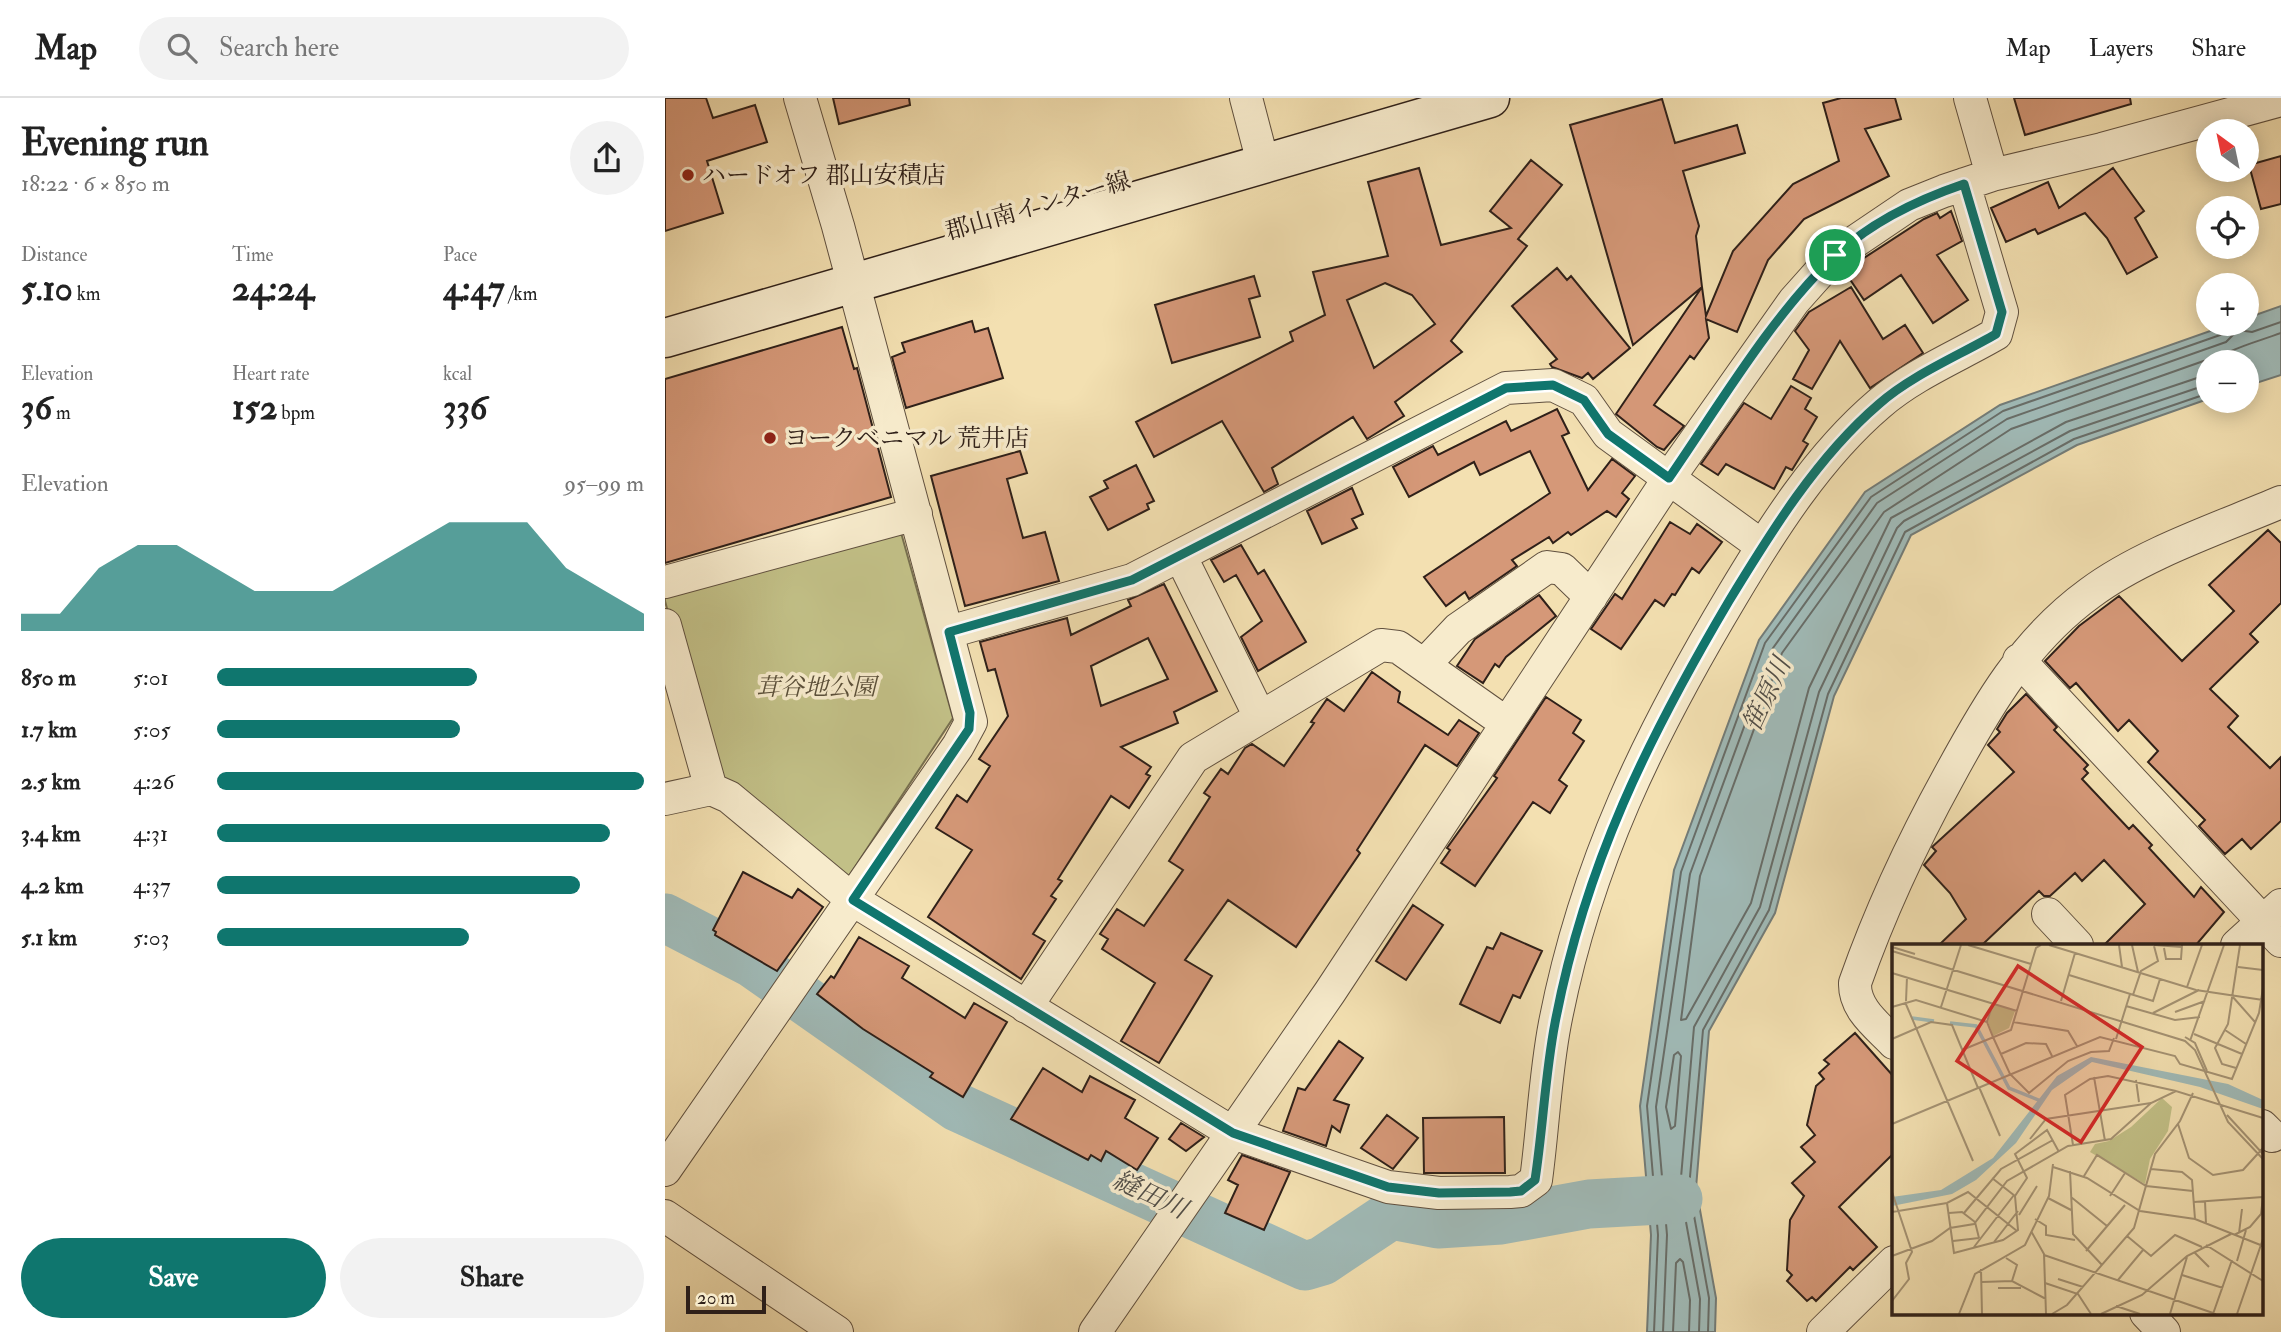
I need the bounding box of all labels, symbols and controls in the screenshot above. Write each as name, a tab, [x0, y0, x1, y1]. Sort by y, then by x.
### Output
search box	[139, 17, 629, 80]
text: Map	[35, 28, 97, 69]
icon: search	[163, 29, 201, 67]
text: Search here	[219, 32, 339, 64]
text: Map	[2006, 33, 2051, 64]
text: Layers	[2089, 33, 2153, 64]
text: Share	[2191, 33, 2246, 64]
text: Evening run	[21, 119, 209, 167]
north arrow	[2196, 119, 2259, 182]
map controls	[2196, 119, 2259, 413]
button: share	[570, 121, 644, 195]
place label: ハードオフ 郡山安積店	[702, 160, 946, 191]
street label: 郡山南インター線	[942, 165, 1134, 247]
marker: ハードオフ 郡山安積店	[680, 167, 696, 183]
text: 18:22 · 6 × 850 m	[21, 169, 170, 198]
button: locate	[2196, 196, 2259, 259]
pin	[1805, 225, 1865, 285]
icon: arrive	[1816, 236, 1854, 274]
text: Distance	[21, 243, 87, 267]
text: Time	[232, 243, 274, 267]
text: Pace	[443, 243, 477, 267]
text: 5.10	[21, 267, 73, 311]
text: 24:24	[232, 267, 314, 311]
text: 4:47	[443, 267, 505, 311]
button: +	[2196, 273, 2259, 336]
text: km	[73, 282, 101, 306]
text: /km	[505, 282, 537, 306]
button: −	[2196, 350, 2259, 413]
text: Elevation	[21, 362, 93, 386]
text: Heart rate	[232, 362, 309, 386]
text: kcal	[443, 362, 472, 386]
text: 36	[21, 386, 52, 430]
text: 152	[232, 386, 277, 430]
text: 336	[443, 386, 488, 430]
text: m	[52, 401, 71, 425]
text: bpm	[277, 401, 315, 425]
place label: ヨークベニマル 荒井店	[784, 423, 1029, 454]
marker: ヨークベニマル 荒井店	[762, 430, 778, 446]
text: Elevation	[21, 469, 109, 498]
text: 95–99 m	[564, 469, 644, 498]
water label: 笹原川	[1736, 650, 1799, 737]
text: 850 m	[21, 663, 76, 692]
text: 5:01	[133, 663, 169, 692]
park label: 茸谷地公園	[756, 672, 880, 703]
text: 1.7 km	[21, 715, 77, 744]
text: 5:05	[133, 715, 171, 744]
text: 2.5 km	[21, 767, 81, 796]
text: 4:26	[133, 767, 174, 796]
text: 3.4 km	[21, 819, 81, 848]
text: 4:31	[133, 819, 168, 848]
text: 4.2 km	[21, 871, 84, 900]
text: 4:37	[133, 871, 170, 900]
text: 5.1 km	[21, 923, 77, 952]
text: 5:03	[133, 923, 169, 952]
inset map	[1892, 944, 2263, 1314]
water label: 縫田川	[1108, 1164, 1195, 1227]
button: Save	[21, 1238, 326, 1318]
button: Share	[340, 1238, 644, 1318]
scale bar	[686, 1283, 767, 1315]
text: 20 m	[697, 1286, 735, 1310]

